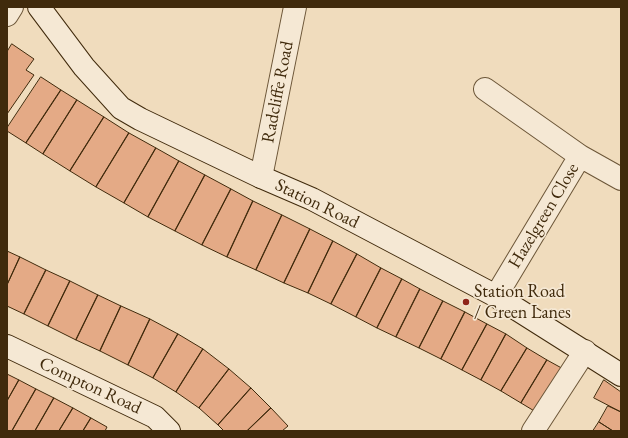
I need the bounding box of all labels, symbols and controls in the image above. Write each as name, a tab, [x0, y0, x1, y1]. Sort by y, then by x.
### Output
street label: Radcliffe Road	[258, 39, 298, 145]
street label: Hazelgreen Close	[504, 159, 584, 273]
street label: Station Road	[271, 174, 363, 234]
place label: Station Road / Green Lanes	[474, 281, 571, 324]
marker: Station Road / Green Lanes	[461, 297, 471, 307]
street label: Compton Road	[35, 353, 145, 419]

